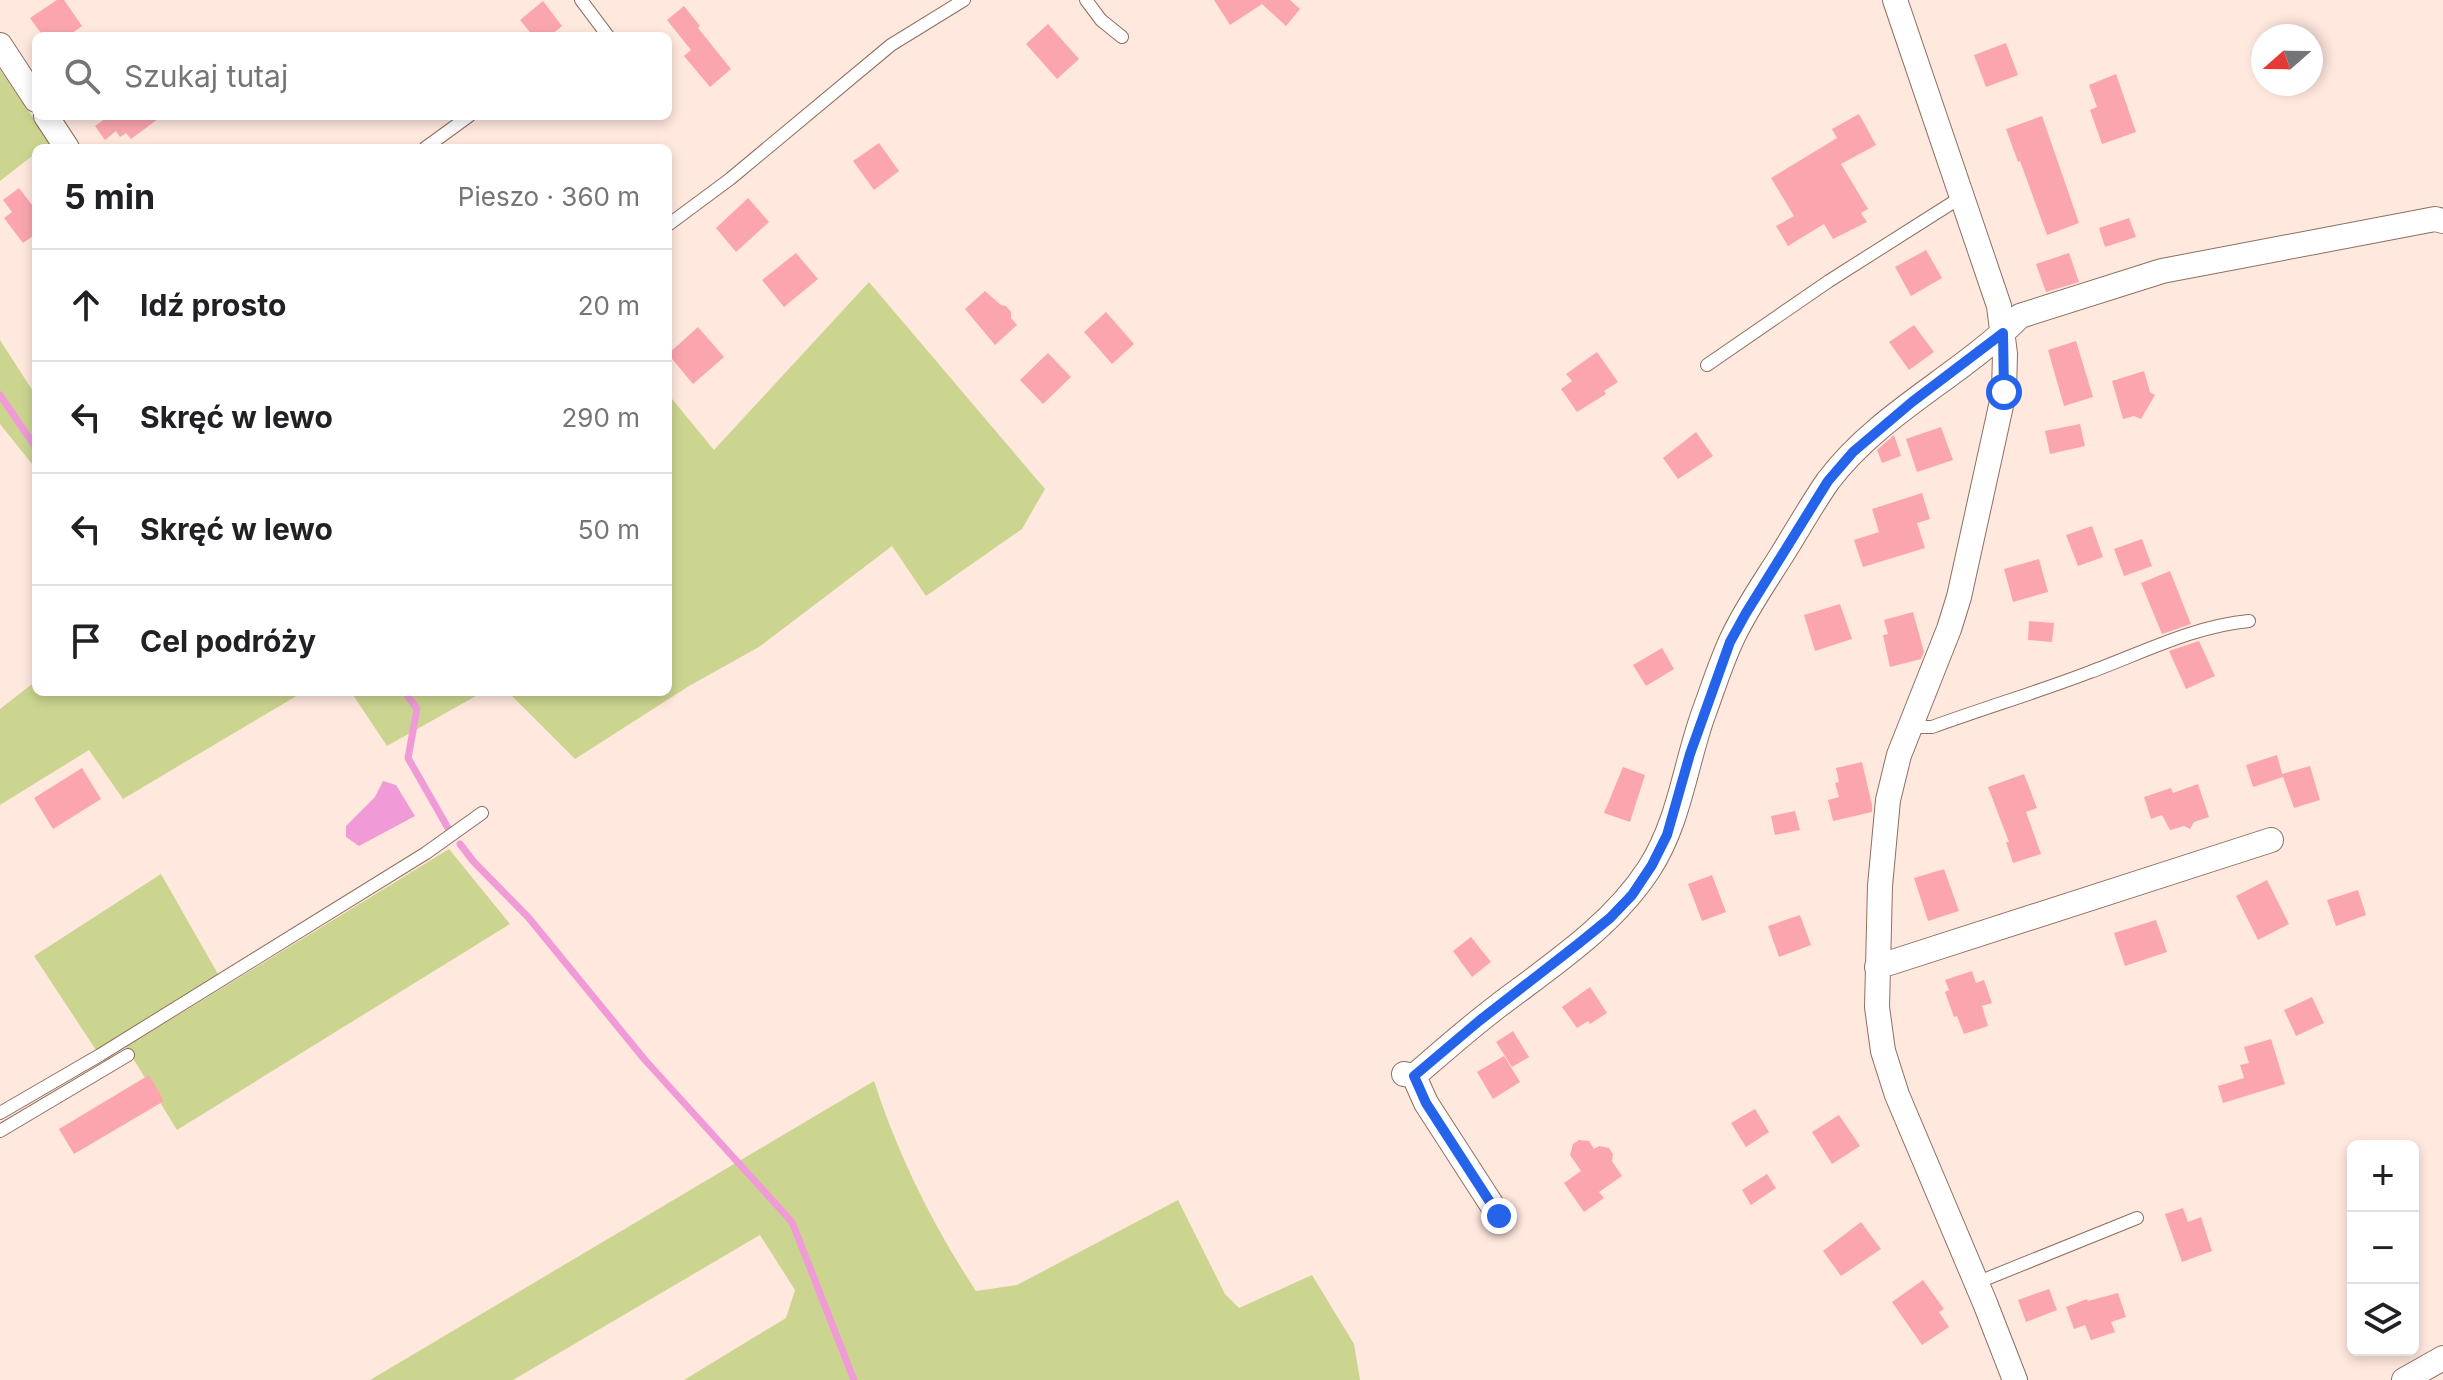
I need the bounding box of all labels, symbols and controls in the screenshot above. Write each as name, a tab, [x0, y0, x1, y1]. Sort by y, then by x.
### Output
north arrow	[2251, 24, 2323, 96]
search box	[32, 32, 672, 120]
icon: search	[60, 54, 104, 98]
text: Szukaj tutaj	[124, 58, 288, 94]
text: 5 min	[64, 176, 155, 217]
text: Pieszo · 360 m	[458, 181, 640, 212]
icon: ahead	[64, 283, 108, 327]
text: Idź prosto	[140, 287, 286, 323]
text: 20 m	[578, 290, 640, 321]
route start	[1986, 374, 2022, 410]
icon: left	[64, 395, 108, 439]
text: Skręć w lewo	[140, 399, 333, 435]
text: 290 m	[562, 402, 640, 433]
icon: left	[64, 507, 108, 551]
text: Skręć w lewo	[140, 511, 333, 547]
text: 50 m	[578, 514, 640, 545]
icon: arrive	[64, 619, 108, 663]
text: Cel podróży	[140, 623, 316, 659]
map controls	[2347, 1140, 2419, 1356]
button: +	[2347, 1140, 2419, 1212]
route end	[1481, 1198, 1517, 1234]
button: −	[2347, 1212, 2419, 1284]
button: layers	[2347, 1284, 2419, 1356]

